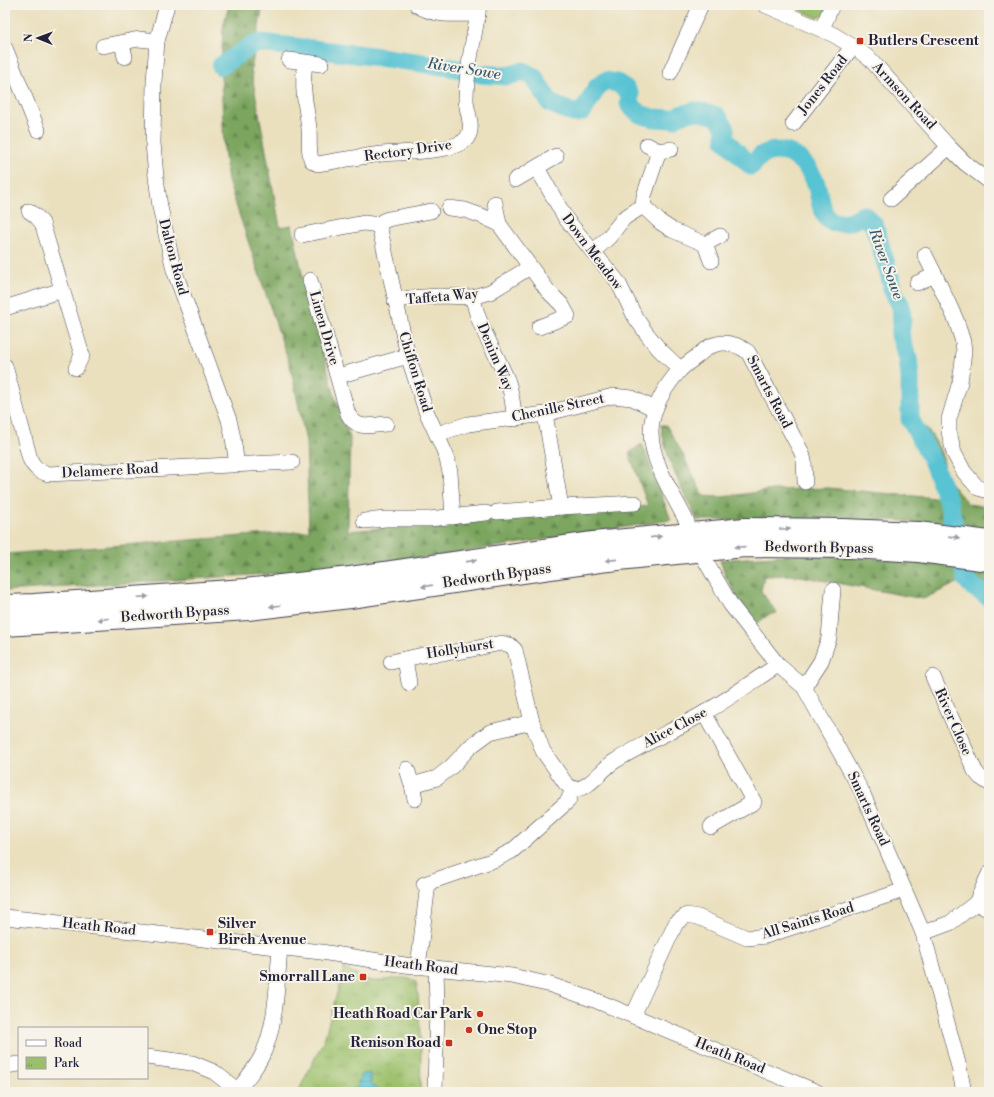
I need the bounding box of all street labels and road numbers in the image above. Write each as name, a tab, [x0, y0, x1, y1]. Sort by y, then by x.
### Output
street label: Jones Road	[794, 52, 852, 119]
street label: Armson Road	[867, 58, 940, 134]
street label: Rectory Drive	[363, 136, 453, 166]
street label: Down Meadow	[557, 210, 627, 294]
street label: Dalton Road	[154, 217, 192, 297]
street label: Taffeta Way	[405, 285, 479, 309]
street label: Linen Drive	[305, 289, 343, 367]
street label: Denim Way	[473, 321, 517, 394]
street label: Chiffon Road	[394, 330, 436, 414]
street label: Smarts Road	[742, 352, 796, 432]
street label: Chenille Street	[510, 389, 606, 427]
street label: Delamere Road	[61, 459, 159, 483]
street label: Bedworth Bypass	[763, 538, 874, 558]
street label: Bedworth Bypass	[441, 560, 552, 593]
street label: Bedworth Bypass	[119, 601, 230, 627]
street label: Hollyhurst	[425, 635, 495, 663]
street label: River Close	[930, 686, 976, 758]
street label: Alice Close	[639, 704, 710, 753]
street label: Smarts Road	[843, 769, 893, 849]
street label: All Saints Road	[759, 898, 856, 944]
street label: Heath Road	[61, 914, 137, 940]
street label: Heath Road	[383, 953, 459, 979]
street label: Heath Road	[692, 1034, 768, 1078]

